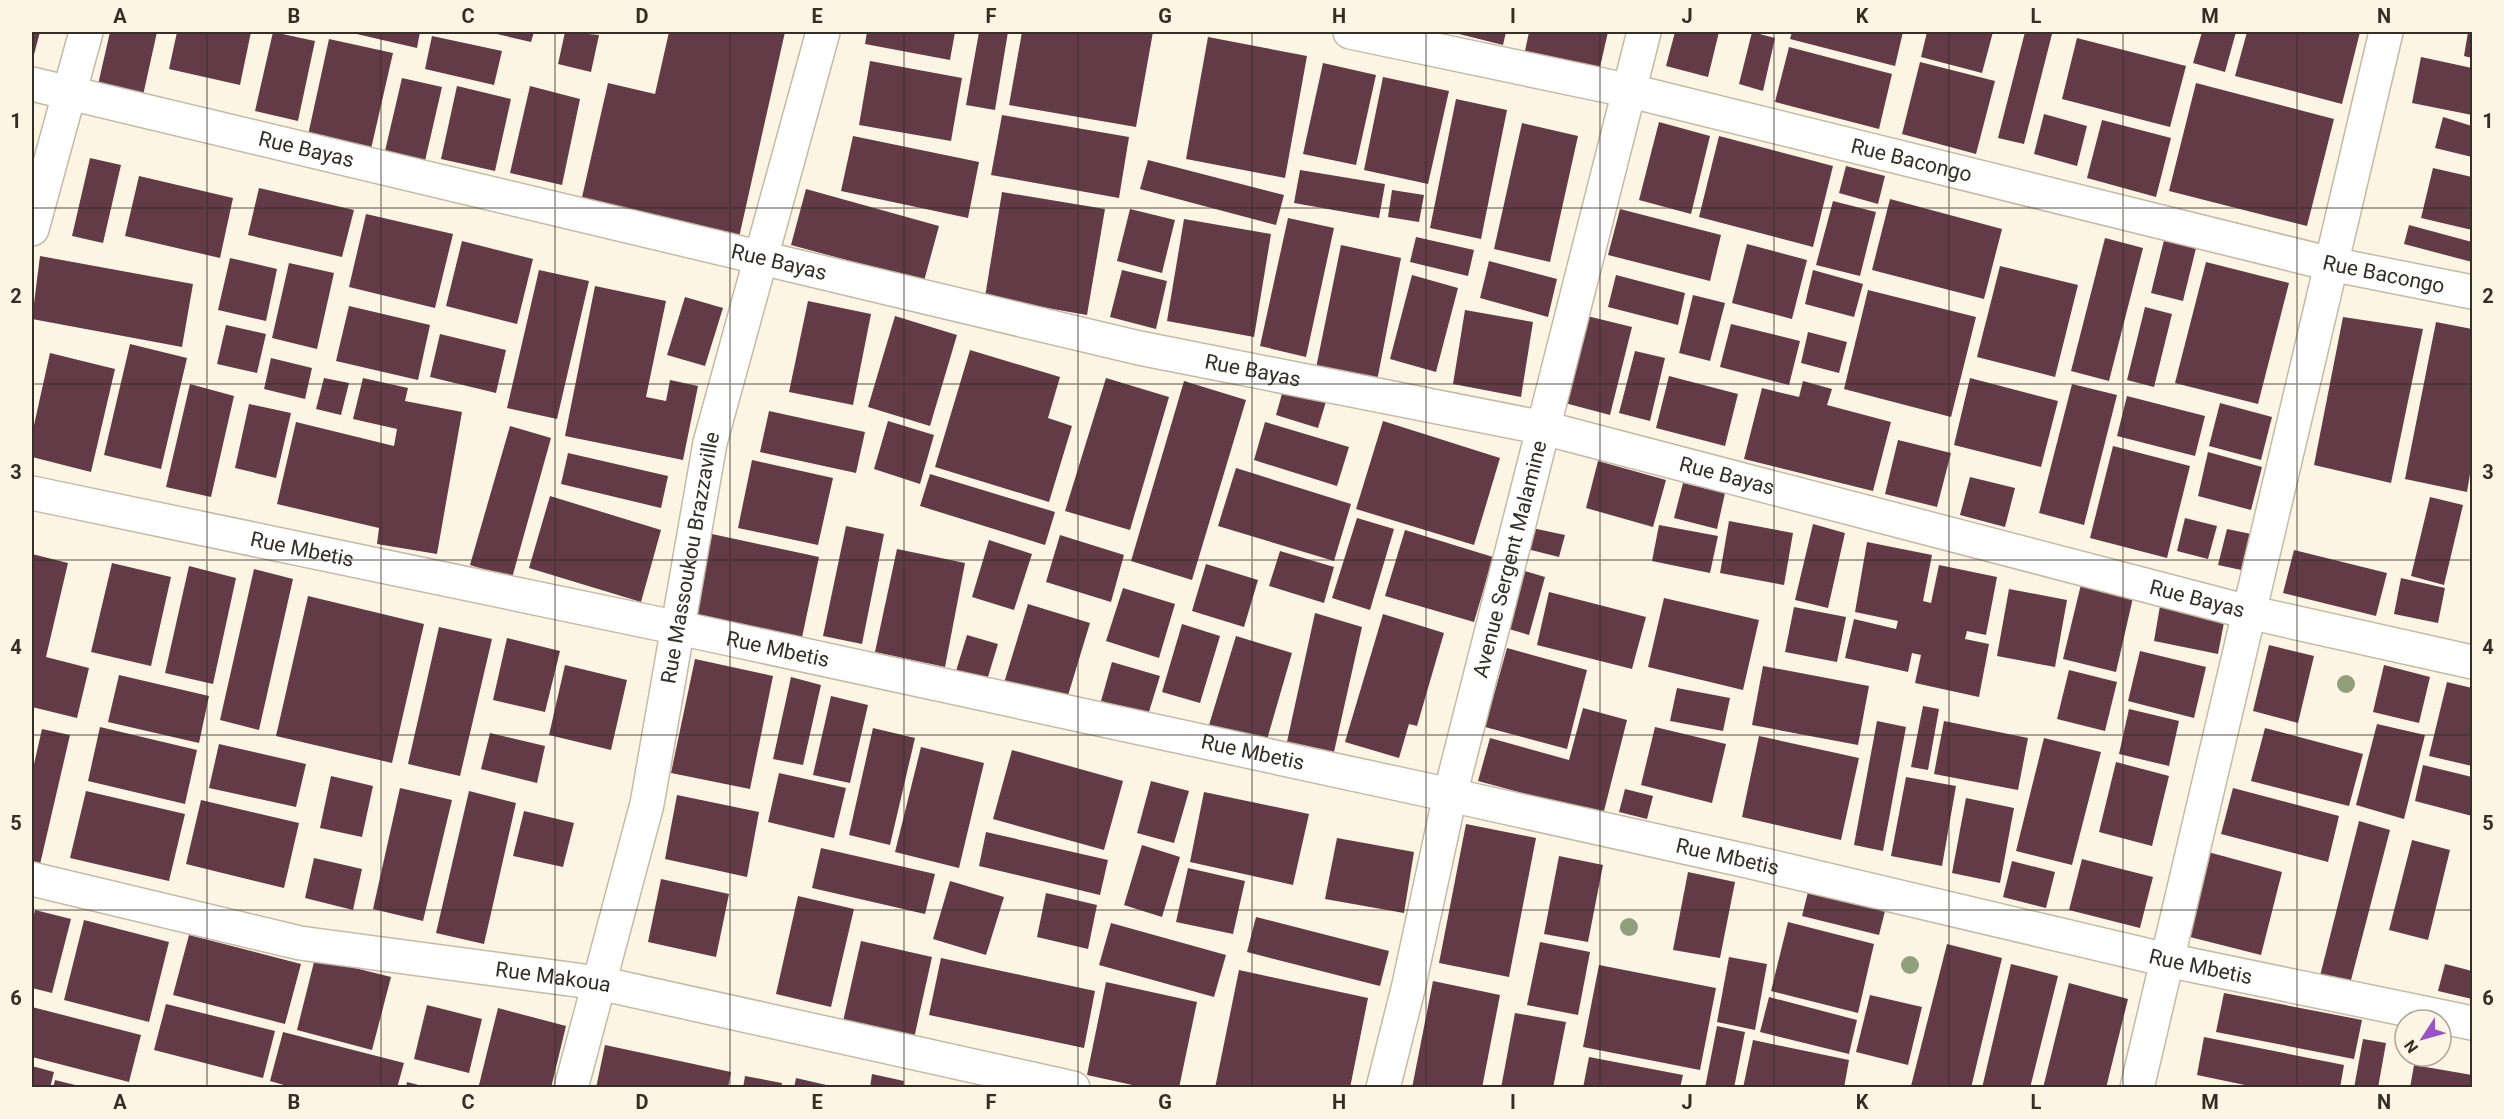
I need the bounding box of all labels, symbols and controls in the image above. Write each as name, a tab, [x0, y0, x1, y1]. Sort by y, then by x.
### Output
text: A	[113, 4, 127, 28]
text: B	[288, 4, 300, 28]
text: C	[461, 4, 475, 28]
text: D	[636, 4, 649, 28]
text: E	[811, 4, 823, 28]
text: F	[986, 4, 997, 28]
text: G	[1158, 4, 1172, 28]
text: H	[1332, 4, 1346, 28]
text: I	[1510, 4, 1516, 28]
text: J	[1681, 4, 1693, 28]
text: K	[1856, 4, 1869, 28]
text: L	[2031, 4, 2042, 28]
text: M	[2201, 4, 2219, 28]
text: N	[2377, 4, 2391, 28]
text: 1	[10, 109, 22, 133]
text: 1	[2482, 109, 2494, 133]
street label: Rue Bayas	[256, 126, 356, 172]
street label: Rue Bacongo	[1848, 134, 1974, 187]
street label: Rue Bayas	[729, 239, 829, 285]
street label: Rue Bacongo	[2320, 250, 2447, 298]
text: 2	[10, 284, 22, 308]
text: 2	[2482, 284, 2494, 308]
street label: Rue Bayas	[1203, 349, 1303, 392]
street label: Rue Massoukou Brazzaville	[656, 429, 725, 686]
street label: Avenue Sergent Malamine	[1468, 438, 1552, 680]
street label: Rue Bayas	[1677, 452, 1777, 500]
text: 3	[10, 460, 22, 484]
text: 3	[2482, 460, 2494, 484]
street label: Rue Mbetis	[248, 527, 356, 572]
street label: Rue Bayas	[2147, 575, 2247, 623]
street label: Rue Mbetis	[724, 627, 832, 672]
text: 4	[10, 635, 22, 659]
text: 4	[2482, 635, 2494, 659]
street label: Rue Mbetis	[1199, 729, 1307, 775]
text: 5	[10, 811, 22, 835]
text: 5	[2482, 811, 2494, 835]
street label: Rue Mbetis	[1674, 834, 1781, 880]
street label: Rue Mbetis	[2147, 944, 2255, 989]
street label: Rue Makoua	[494, 957, 613, 997]
text: 6	[10, 986, 22, 1010]
text: 6	[2482, 986, 2494, 1010]
north arrow	[2393, 1008, 2453, 1068]
text: N	[2400, 1036, 2422, 1057]
text: A	[113, 1090, 127, 1114]
text: B	[288, 1090, 300, 1114]
text: C	[461, 1090, 475, 1114]
text: D	[636, 1090, 649, 1114]
text: E	[811, 1090, 823, 1114]
text: F	[986, 1090, 997, 1114]
text: G	[1158, 1090, 1172, 1114]
text: H	[1332, 1090, 1346, 1114]
text: I	[1510, 1090, 1516, 1114]
text: J	[1681, 1090, 1693, 1114]
text: K	[1856, 1090, 1869, 1114]
text: L	[2031, 1090, 2042, 1114]
text: M	[2201, 1090, 2219, 1114]
text: N	[2377, 1090, 2391, 1114]

